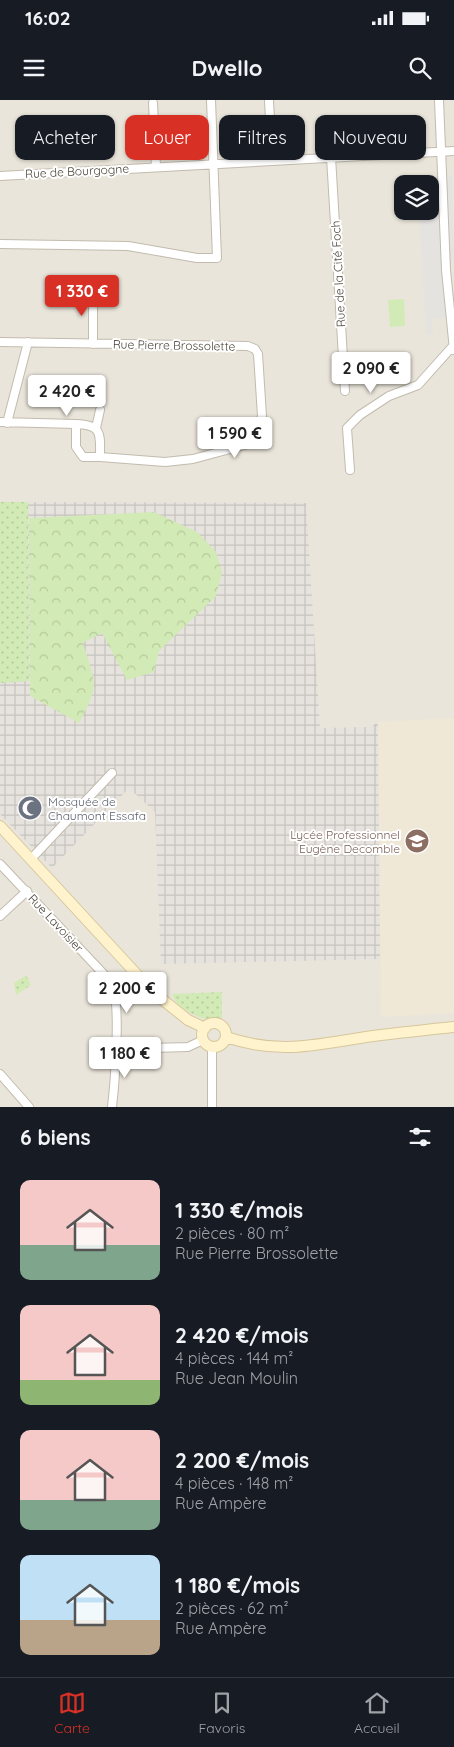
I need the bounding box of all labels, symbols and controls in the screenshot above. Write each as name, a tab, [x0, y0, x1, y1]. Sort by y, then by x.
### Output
text: 16:02	[25, 6, 71, 30]
icon: menu	[20, 54, 48, 82]
text: Dwello	[192, 54, 263, 82]
icon: search	[406, 54, 434, 82]
chip: Acheter	[15, 115, 115, 160]
chip: Louer	[125, 115, 209, 160]
chip: Filtres	[219, 115, 305, 160]
chip: Nouveau	[315, 115, 426, 160]
street label: Rue de Bourgogne	[25, 161, 130, 181]
map controls	[394, 175, 439, 220]
button: layers	[394, 175, 439, 220]
street label: Rue de la Cité Foch	[328, 220, 348, 328]
pin: 1 330 €	[36, 274, 128, 317]
text: 1 330 €	[56, 281, 108, 301]
street label: Rue Pierre Brossolette	[113, 336, 236, 354]
pin: 2 090 €	[325, 352, 417, 394]
text: 2 090 €	[343, 358, 399, 378]
pin: 2 420 €	[21, 374, 113, 417]
text: 2 420 €	[39, 381, 95, 401]
pin: 1 590 €	[189, 416, 281, 459]
text: 1 590 €	[208, 423, 262, 443]
place label: Mosquée de Chaumont Essafa	[48, 794, 146, 823]
mosque icon: Mosquée de Chaumont Essafa	[17, 795, 43, 821]
place label: Lycée Professionnel Eugène Decomble	[290, 827, 400, 856]
school or university icon: Lycée Professionnel Eugène Decomble	[404, 828, 430, 854]
street label: Rue Lavoisier	[25, 891, 87, 955]
pin: 2 200 €	[81, 972, 173, 1014]
text: 2 200 €	[99, 978, 155, 998]
pin: 1 180 €	[79, 1036, 171, 1079]
text: 1 180 €	[100, 1043, 150, 1063]
icon: filters	[406, 1123, 434, 1151]
text: 6 biens	[20, 1124, 91, 1150]
text: 1 330 €/mois	[175, 1197, 303, 1223]
icon: home	[60, 1200, 120, 1260]
text: 2 pièces · 80 m²	[175, 1223, 289, 1243]
text: Rue Pierre Brossolette	[175, 1243, 338, 1263]
text: 2 420 €/mois	[175, 1322, 309, 1348]
icon: home	[60, 1325, 120, 1385]
text: 4 pièces · 144 m²	[175, 1348, 293, 1368]
text: Rue Jean Moulin	[175, 1368, 298, 1388]
text: 2 200 €/mois	[175, 1447, 309, 1473]
icon: home	[60, 1450, 120, 1510]
text: 4 pièces · 148 m²	[175, 1473, 293, 1493]
text: Rue Ampère	[175, 1493, 267, 1513]
text: 1 180 €/mois	[175, 1572, 300, 1598]
icon: home	[60, 1575, 120, 1635]
text: 2 pièces · 62 m²	[175, 1598, 289, 1618]
text: Rue Ampère	[175, 1618, 267, 1638]
tab: Carte	[54, 1689, 90, 1737]
tab: Favoris	[199, 1689, 245, 1737]
tab: Accueil	[354, 1689, 400, 1737]

